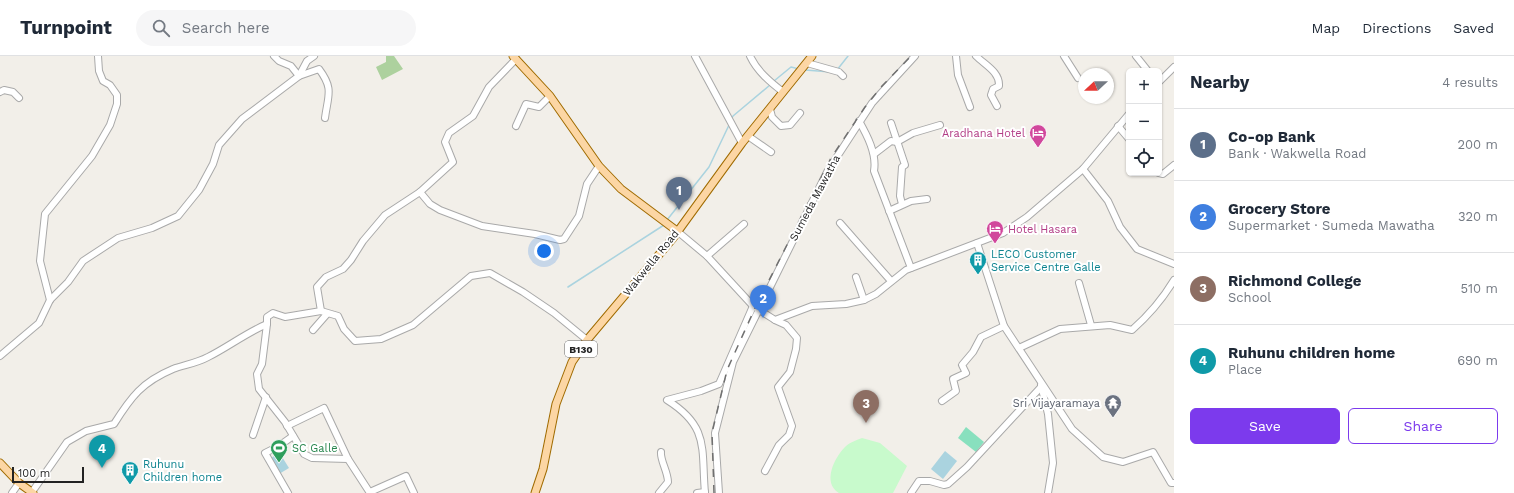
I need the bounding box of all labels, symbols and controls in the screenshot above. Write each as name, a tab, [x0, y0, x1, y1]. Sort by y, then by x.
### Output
search box	[136, 10, 416, 46]
text: Turnpoint	[20, 16, 112, 39]
icon: search	[150, 17, 172, 39]
text: Search here	[182, 19, 270, 37]
text: Map	[1312, 20, 1340, 36]
text: Directions	[1362, 20, 1431, 36]
text: Saved	[1453, 20, 1494, 36]
north arrow	[1078, 68, 1114, 104]
map controls	[1126, 68, 1162, 176]
button: +	[1126, 68, 1162, 104]
text: Nearby	[1190, 72, 1249, 92]
text: 4 results	[1442, 75, 1498, 90]
button: −	[1126, 104, 1162, 140]
hotel icon: Aradhana Hotel	[1028, 123, 1048, 148]
place label: Aradhana Hotel	[942, 127, 1026, 140]
text: Co-op Bank	[1228, 128, 1315, 146]
text: 1	[1200, 137, 1206, 152]
text: 200 m	[1457, 137, 1498, 152]
button: locate	[1126, 140, 1162, 176]
text: Bank · Wakwella Road	[1228, 146, 1367, 161]
street label: Sumeda Mawatha	[787, 153, 843, 243]
pin: 1	[666, 177, 692, 210]
text: Grocery Store	[1228, 200, 1330, 218]
text: 2	[1199, 209, 1207, 224]
text: 320 m	[1458, 209, 1498, 224]
text: Supermarket · Sumeda Mawatha	[1228, 218, 1435, 233]
hotel icon: Hotel Hasara	[985, 219, 1005, 244]
place label: Hotel Hasara	[1008, 223, 1077, 236]
street label: Wakwella Road	[620, 227, 682, 299]
your location	[534, 241, 554, 261]
place label: LECO Customer Service Centre Galle	[991, 248, 1101, 274]
building icon: LECO Customer Service Centre Galle	[968, 250, 988, 275]
text: Richmond College	[1228, 272, 1361, 290]
text: 3	[1199, 281, 1207, 296]
text: 510 m	[1460, 281, 1498, 296]
pin: 2	[750, 285, 776, 318]
text: School	[1228, 290, 1271, 305]
road number: B130	[565, 341, 597, 357]
text: Ruhunu children home	[1228, 344, 1395, 362]
text: 4	[1199, 353, 1207, 368]
text: 690 m	[1457, 353, 1498, 368]
text: Place	[1228, 362, 1262, 377]
pin: 3	[853, 390, 879, 423]
temple icon: Sri Vijayaramaya	[1103, 393, 1123, 418]
place label: Sri Vijayaramaya	[1013, 397, 1100, 410]
button: Save	[1190, 408, 1340, 444]
button: Share	[1348, 408, 1498, 444]
pin: 4	[89, 435, 115, 468]
sports icon: SC Galle	[269, 438, 289, 463]
place label: SC Galle	[292, 442, 338, 455]
place label: Ruhunu Children home	[143, 458, 222, 484]
building icon: Ruhunu Children home	[120, 460, 140, 485]
scale bar	[12, 465, 84, 484]
text: 100 m	[18, 467, 50, 480]

